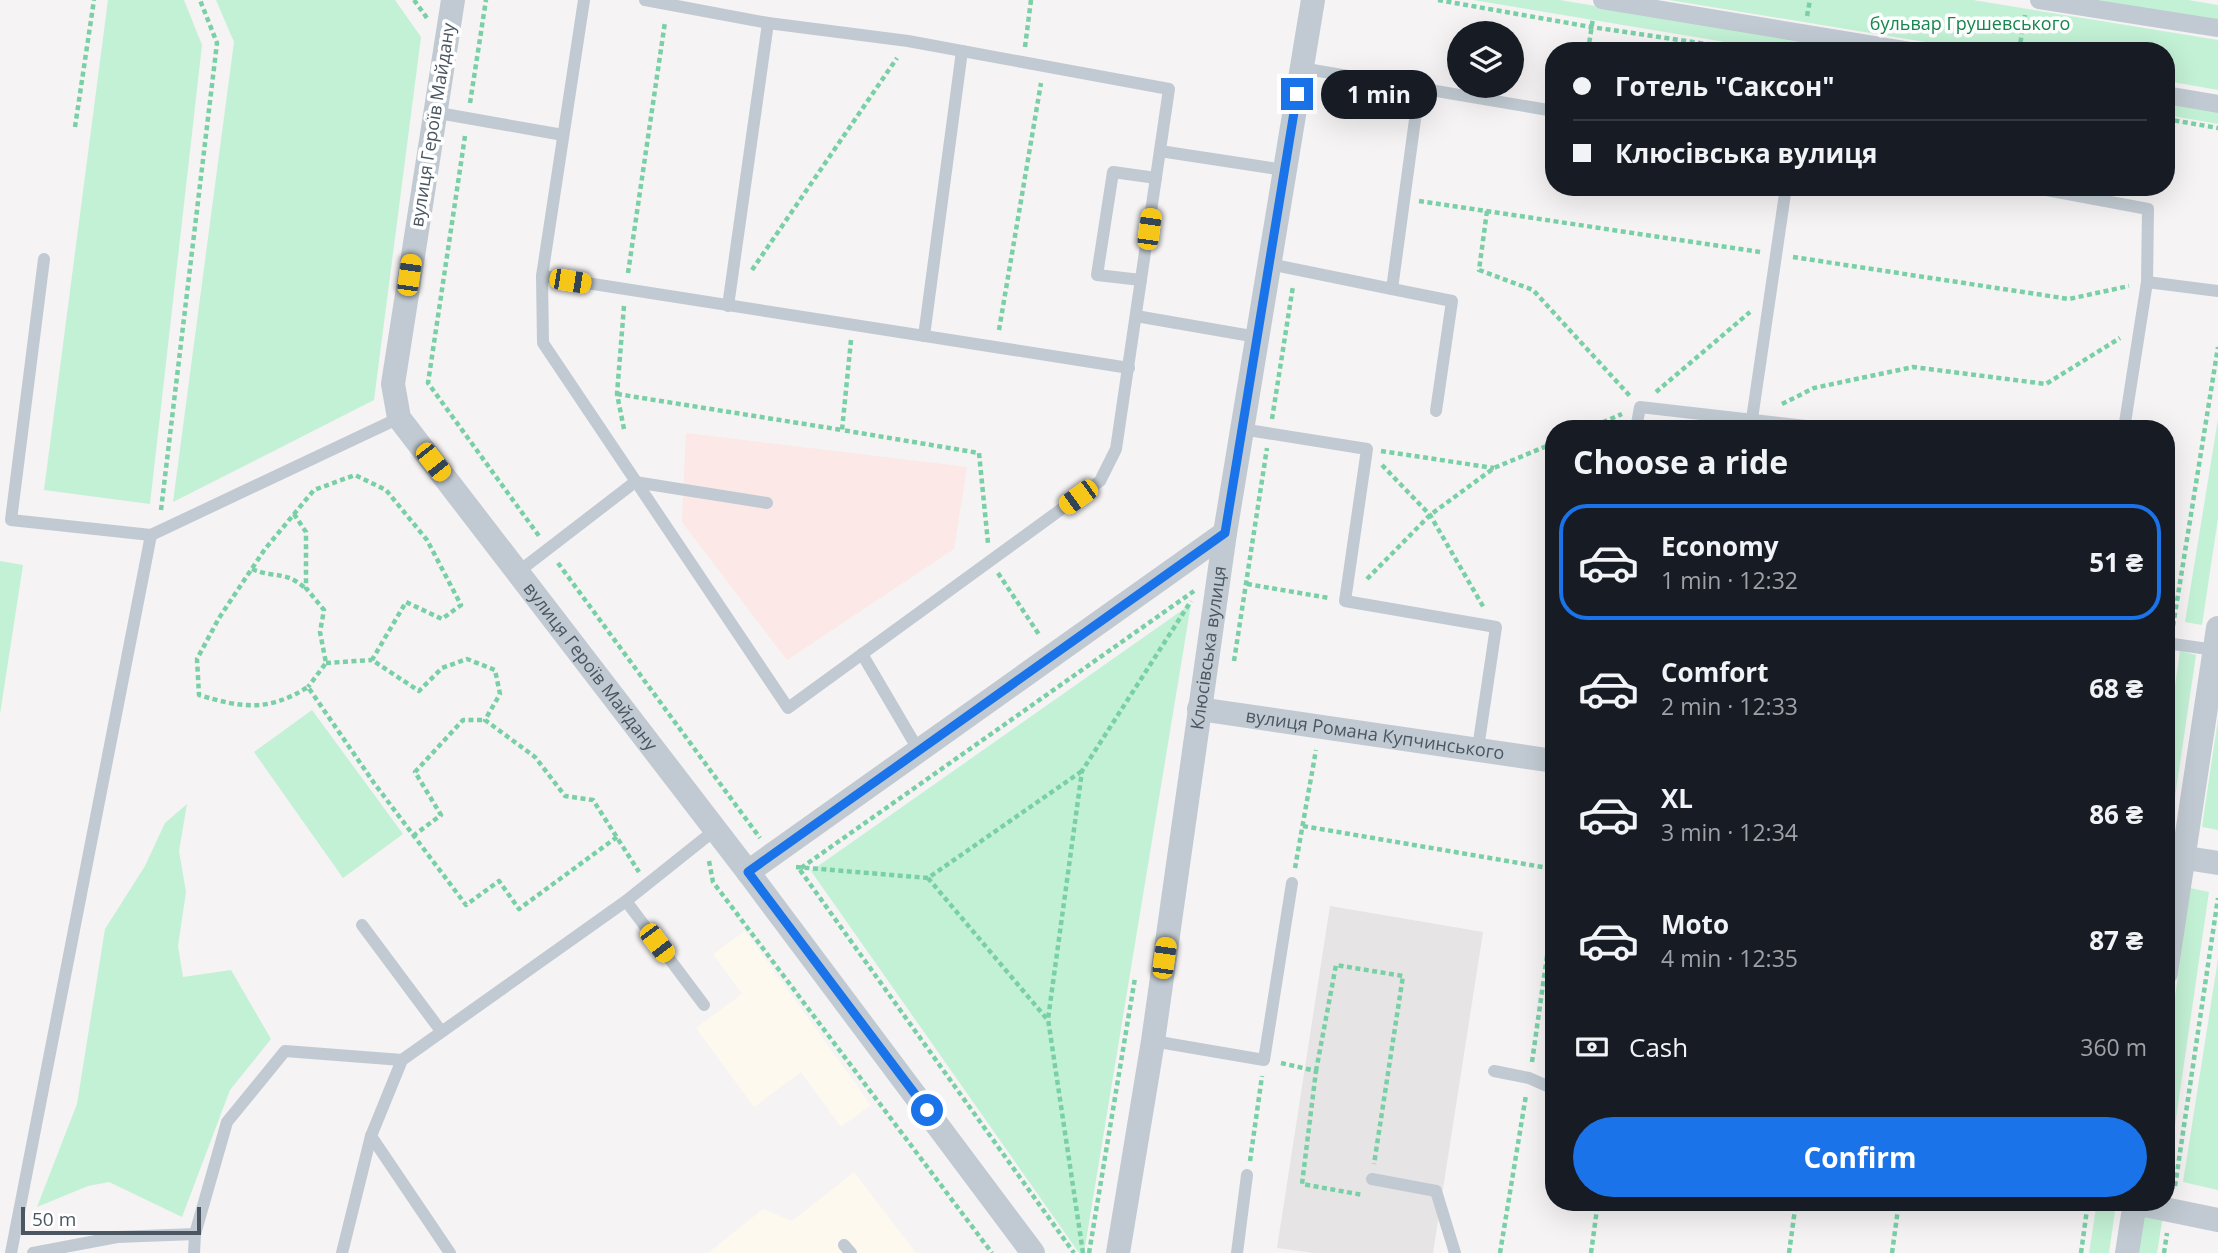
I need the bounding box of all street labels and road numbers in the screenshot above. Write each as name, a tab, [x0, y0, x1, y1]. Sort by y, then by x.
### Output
street label: вулиця Героїв Майдану	[404, 20, 460, 229]
street label: Клюсівська вулиця	[1184, 564, 1231, 731]
street label: вулиця Героїв Майдану	[519, 577, 664, 756]
street label: вулиця Романа Купчинського	[1244, 703, 1506, 765]

